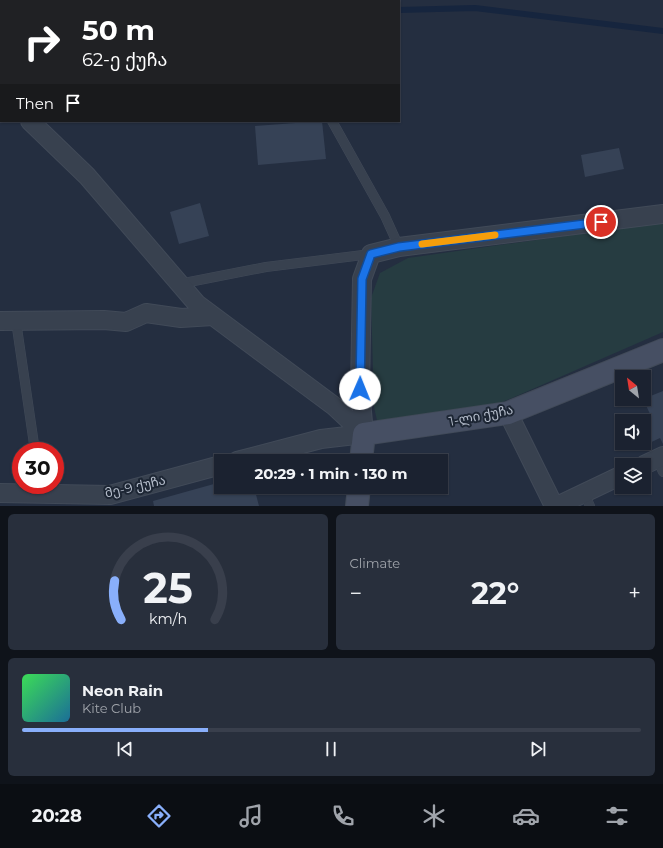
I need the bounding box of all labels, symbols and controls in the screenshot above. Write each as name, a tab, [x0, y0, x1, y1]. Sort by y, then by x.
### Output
text: 50 m	[82, 13, 155, 47]
icon: right	[16, 16, 68, 68]
text: 62-ე ქუჩა	[82, 49, 167, 71]
icon: arrive	[62, 92, 84, 114]
text: Then	[16, 94, 54, 113]
pin	[584, 205, 618, 239]
icon: arrive	[590, 211, 612, 233]
position arrow	[339, 368, 381, 410]
north arrow	[615, 370, 651, 406]
map controls	[615, 370, 651, 494]
street label: 1-ლი ქუჩა	[448, 401, 515, 430]
button: sound	[615, 414, 651, 450]
speed limit sign: 30	[12, 442, 64, 494]
button: layers	[615, 458, 651, 494]
text: 20:29 · 1 min · 130 m	[254, 464, 408, 483]
street label: მე-9 ქუჩა	[103, 471, 167, 501]
text: Climate	[350, 555, 400, 571]
text: 25	[143, 563, 192, 613]
text: 22°	[471, 575, 519, 612]
text: −	[350, 580, 362, 607]
text: +	[628, 580, 641, 607]
text: km/h	[149, 610, 187, 628]
text: Neon Rain	[82, 681, 163, 700]
text: Kite Club	[82, 700, 141, 716]
icon: previous	[114, 738, 136, 760]
icon: pause	[320, 738, 342, 760]
icon: next	[527, 738, 549, 760]
icon: directions	[145, 802, 173, 830]
icon: music	[237, 802, 265, 830]
icon: phone	[329, 802, 357, 830]
icon: climate	[420, 802, 448, 830]
icon: car	[512, 802, 540, 830]
icon: filters	[603, 802, 631, 830]
text: 20:28	[32, 805, 82, 827]

